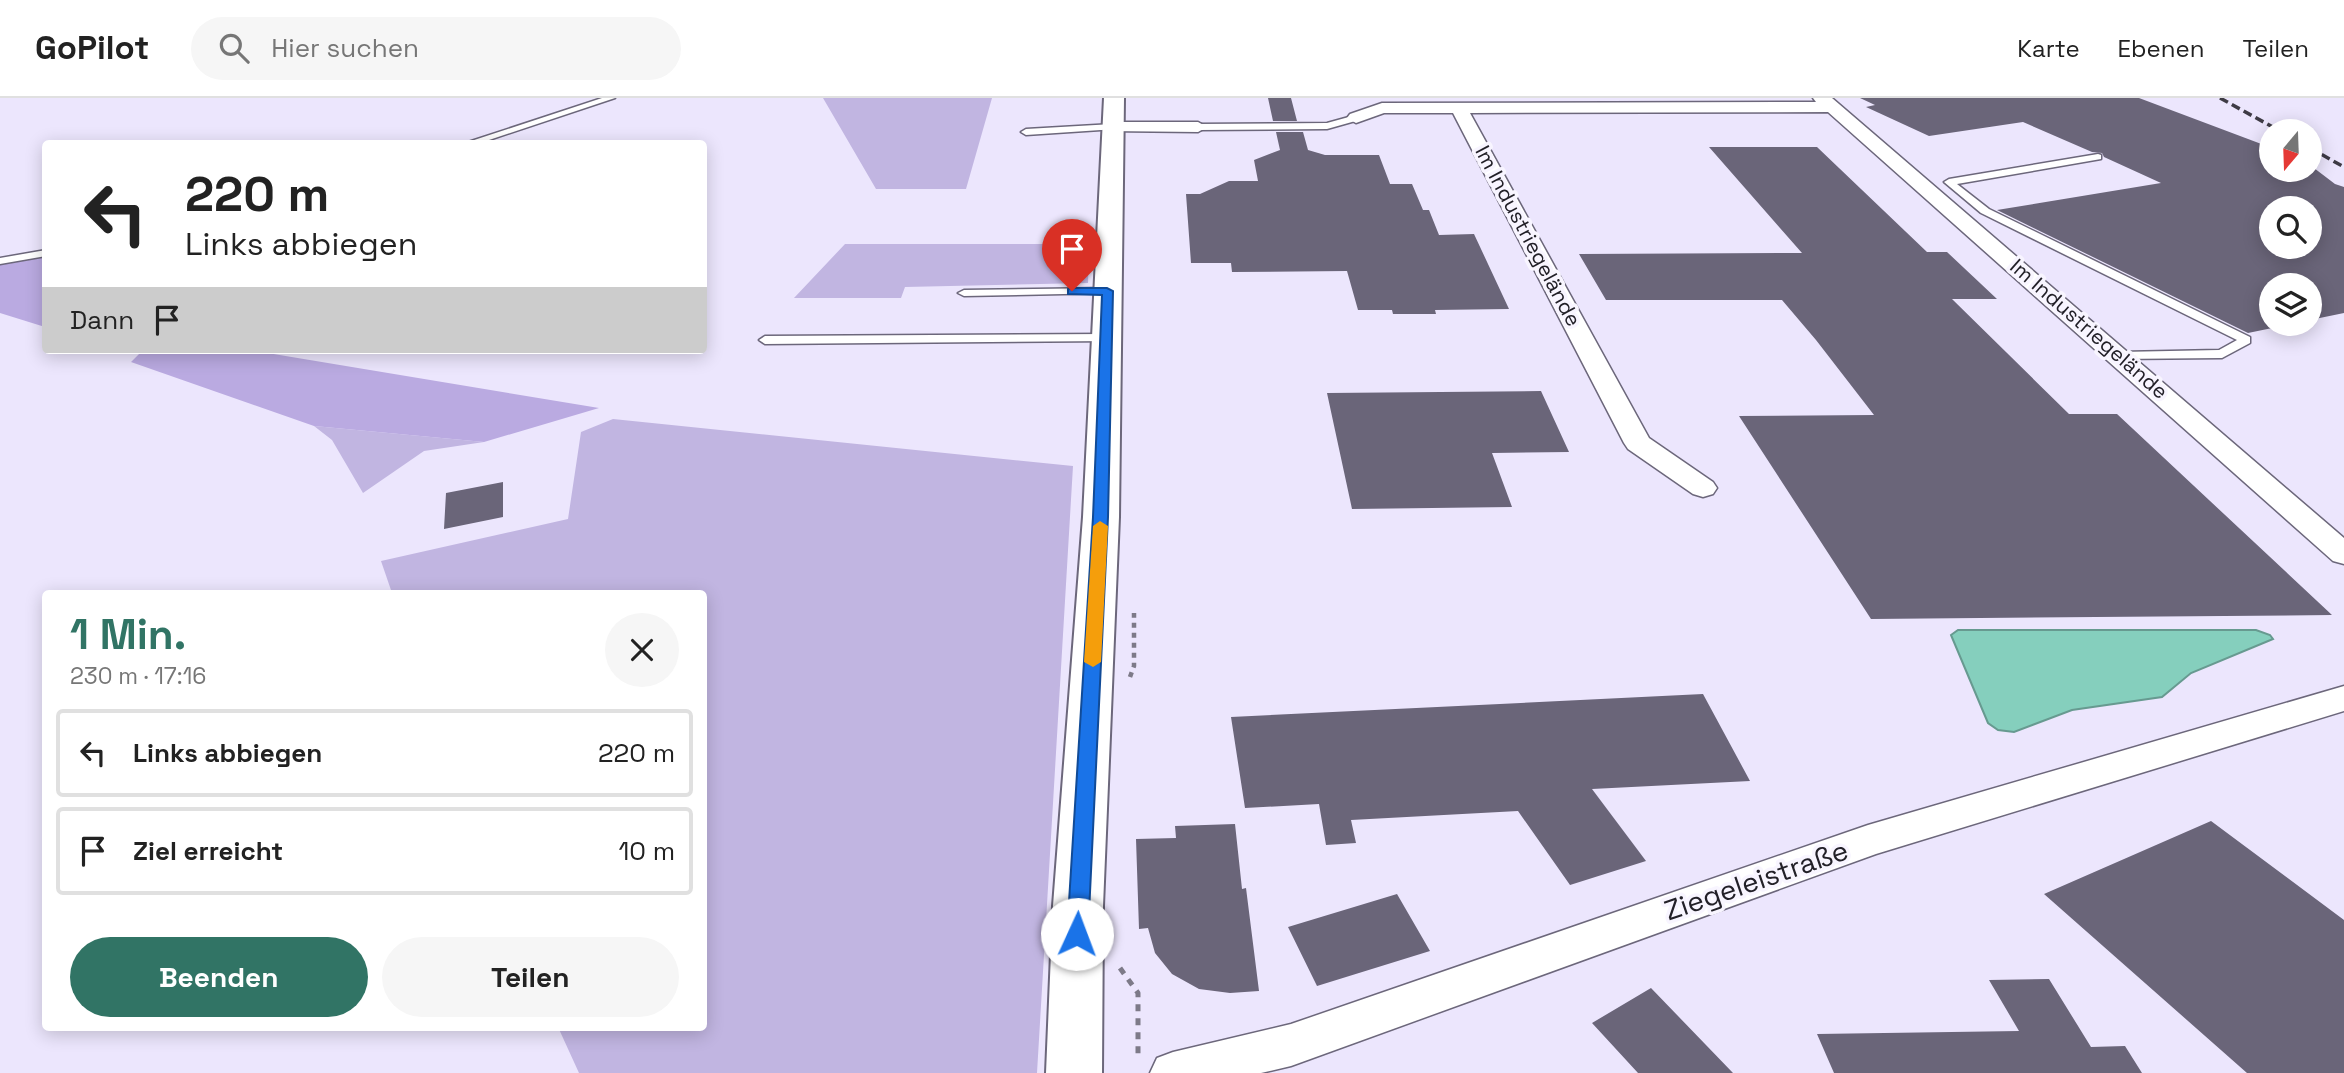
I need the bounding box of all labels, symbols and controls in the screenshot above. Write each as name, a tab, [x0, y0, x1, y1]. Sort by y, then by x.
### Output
search box	[191, 17, 681, 80]
text: GoPilot	[35, 27, 149, 69]
icon: search	[215, 29, 253, 67]
text: Hier suchen	[271, 31, 419, 65]
text: Karte	[2017, 33, 2080, 64]
text: Ebenen	[2118, 33, 2204, 64]
text: Teilen	[2242, 33, 2309, 64]
north arrow	[2259, 119, 2322, 182]
map controls	[2259, 119, 2322, 336]
street label: Im Industriegelände	[1469, 141, 1588, 331]
text: 220 m	[185, 163, 329, 225]
icon: left	[70, 168, 161, 259]
button: search	[2259, 196, 2322, 259]
pin	[1042, 219, 1102, 291]
text: Links abbiegen	[185, 224, 417, 264]
icon: arrive	[1053, 230, 1091, 268]
street label: Im Industriegelände	[2005, 253, 2174, 405]
button: layers	[2259, 273, 2322, 336]
icon: arrive	[148, 301, 186, 339]
text: Dann	[70, 303, 134, 337]
text: 1 Min.	[70, 608, 186, 661]
button: close	[605, 613, 679, 687]
text: 230 m · 17:16	[70, 661, 206, 691]
icon: left	[74, 734, 112, 772]
text: Links abbiegen	[133, 736, 322, 770]
text: 220 m	[598, 736, 675, 770]
icon: arrive	[74, 832, 112, 870]
street label: Ziegeleistraße	[1659, 832, 1853, 928]
text: Ziel erreicht	[133, 834, 283, 868]
text: 10 m	[618, 834, 675, 868]
position arrow	[1040, 897, 1114, 971]
button: Beenden	[70, 937, 368, 1017]
button: Teilen	[382, 937, 679, 1017]

